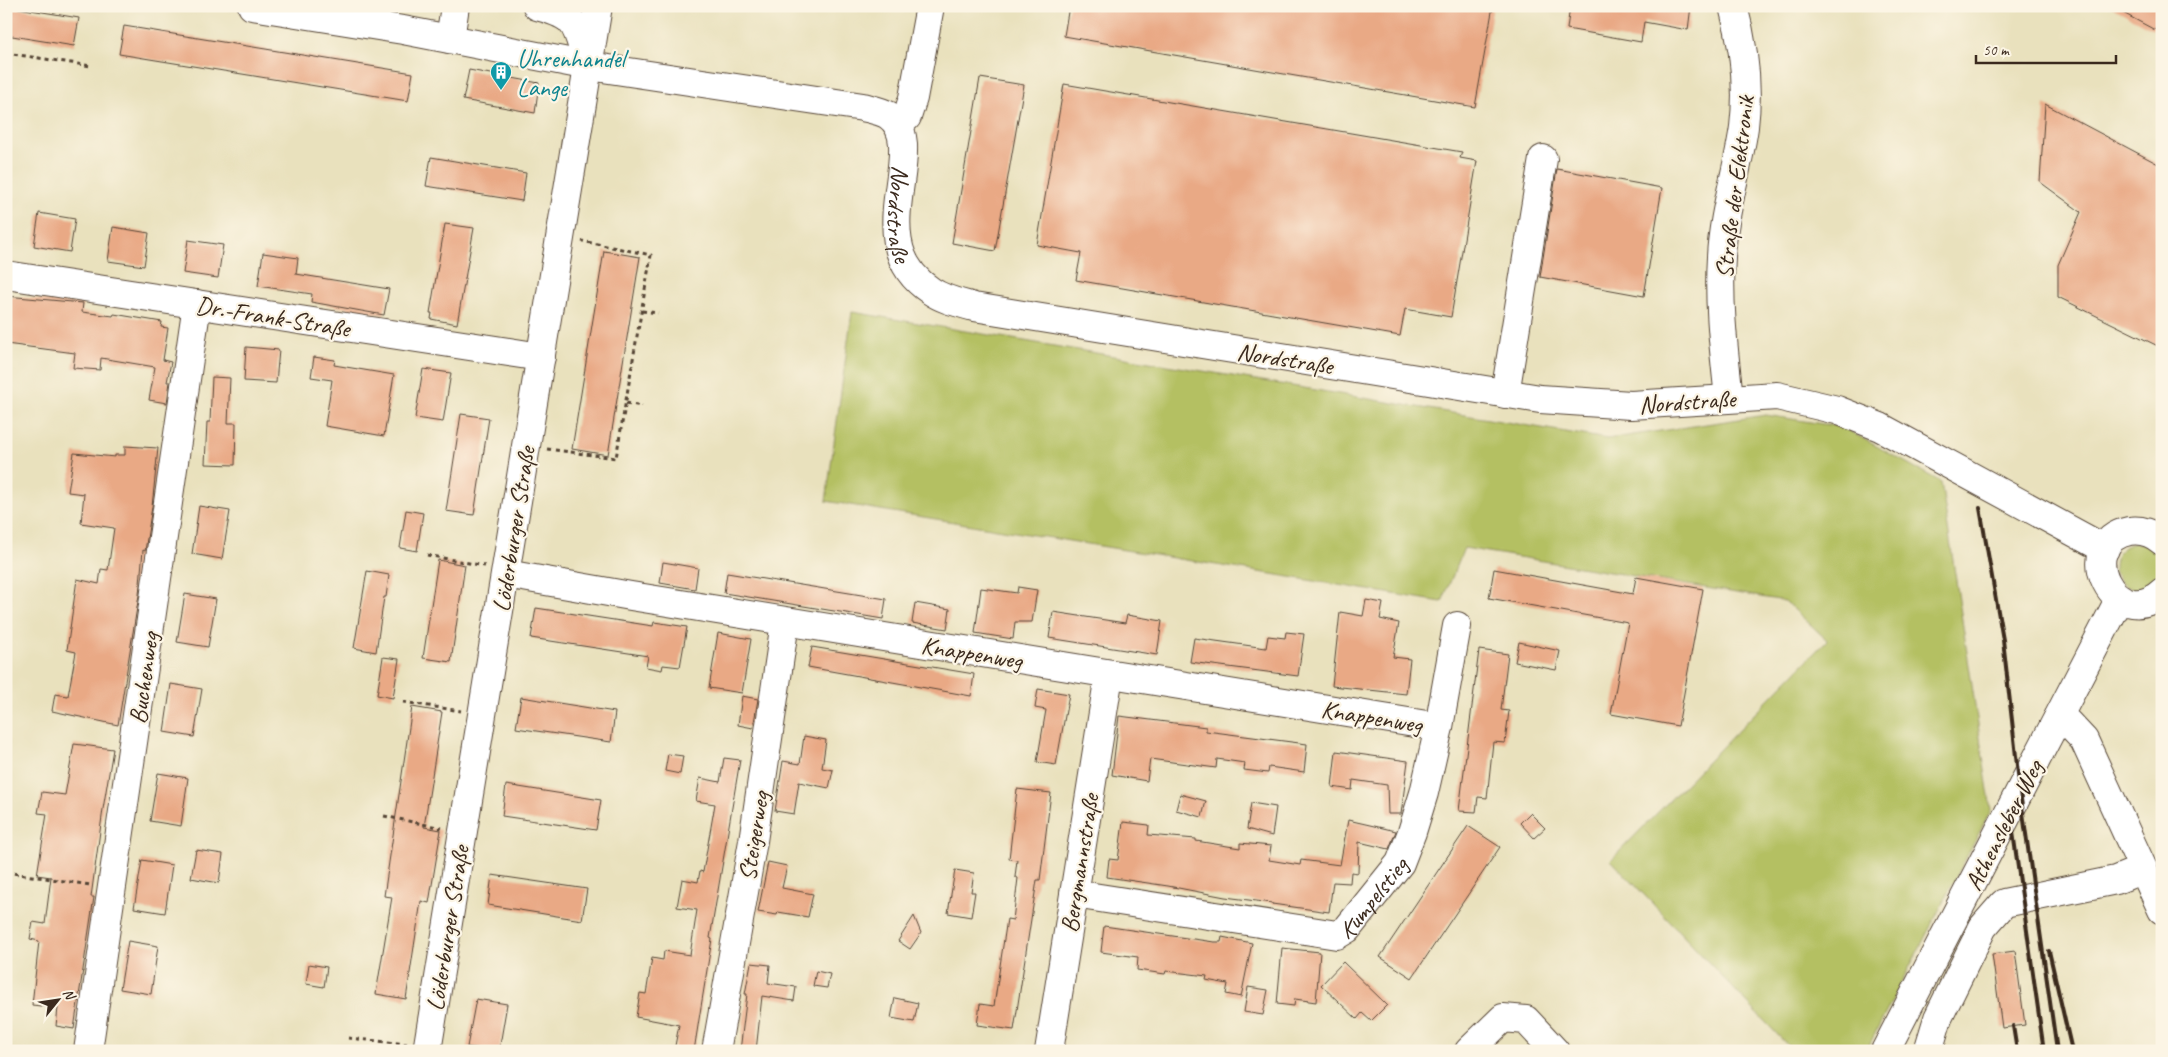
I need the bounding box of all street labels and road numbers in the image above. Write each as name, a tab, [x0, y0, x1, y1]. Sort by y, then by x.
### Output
street label: Straße der Elektronik	[1708, 92, 1762, 280]
street label: Nordstraße	[879, 164, 919, 270]
street label: Dr.-Frank-Straße	[194, 289, 354, 345]
street label: Nordstraße	[1235, 336, 1337, 383]
street label: Nordstraße	[1638, 383, 1738, 421]
street label: Löderburger Straße	[485, 443, 543, 614]
street label: Buchenweg	[122, 628, 167, 726]
street label: Knappenweg	[919, 629, 1027, 677]
street label: Knappenweg	[1319, 693, 1427, 741]
street label: Athensleber Weg	[1957, 753, 2051, 896]
street label: Steigerweg	[731, 787, 777, 883]
street label: Bergmannstraße	[1053, 790, 1107, 935]
street label: Löderburger Straße	[419, 842, 477, 1013]
street label: Kumpelstieg	[1334, 849, 1417, 947]

